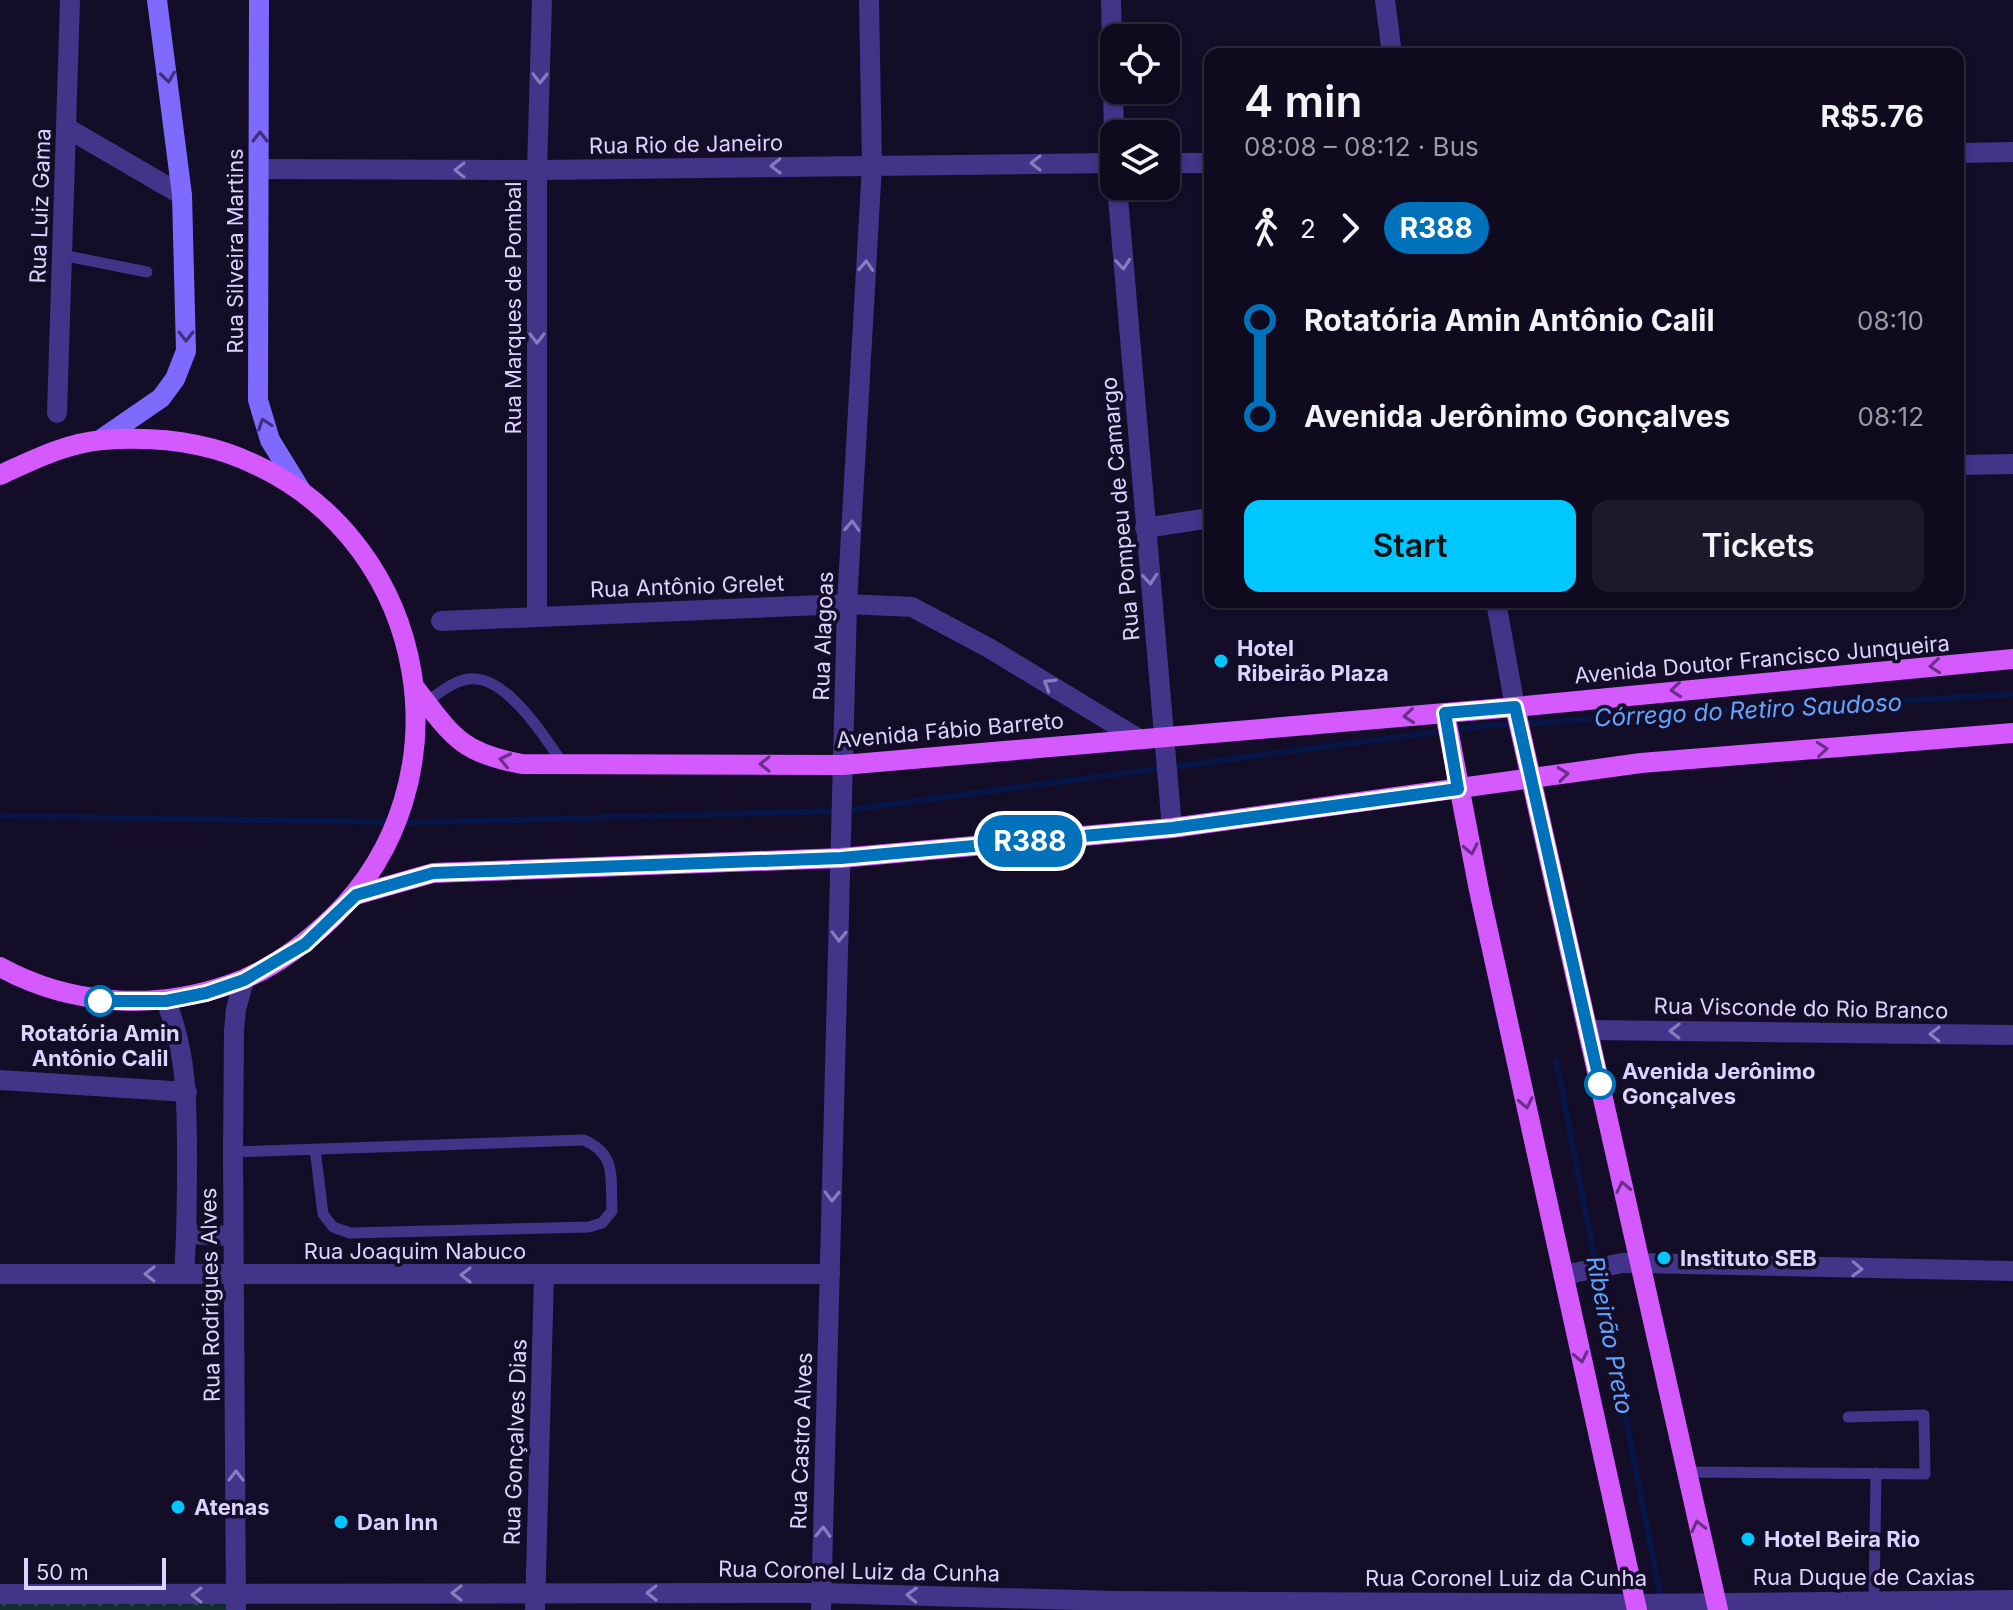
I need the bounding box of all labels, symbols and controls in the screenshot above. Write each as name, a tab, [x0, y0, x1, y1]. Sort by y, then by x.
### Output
map controls	[1100, 24, 1180, 200]
button: locate	[1100, 24, 1180, 104]
one-way arrow	[159, 70, 176, 84]
one-way arrow	[531, 72, 548, 85]
text: 4 min	[1244, 74, 1362, 128]
text: R$5.76	[1820, 98, 1924, 134]
button: layers	[1100, 120, 1180, 200]
street label: Rua Luiz Gama	[24, 128, 56, 284]
street label: Rua Rio de Janeiro	[589, 129, 783, 159]
one-way arrow	[251, 130, 269, 143]
text: 08:08 – 08:12 · Bus	[1244, 131, 1479, 162]
street label: Rua Silveira Martins	[222, 148, 248, 354]
one-way arrow	[1029, 154, 1042, 172]
one-way arrow	[769, 158, 782, 175]
one-way arrow	[453, 161, 466, 179]
street label: Rua Marques de Pombal	[500, 181, 526, 435]
icon: walk	[1244, 206, 1288, 250]
icon: forward	[1328, 206, 1372, 250]
text: R388	[1400, 211, 1473, 245]
text: 2	[1300, 213, 1316, 244]
one-way arrow	[1115, 258, 1132, 271]
one-way arrow	[857, 259, 874, 272]
text: Rotatória Amin Antônio Calil	[1304, 302, 1715, 338]
text: 08:10	[1857, 305, 1924, 336]
one-way arrow	[177, 330, 195, 343]
one-way arrow	[528, 332, 546, 345]
street label: Rua Pompeu de Camargo	[1096, 376, 1144, 642]
text: Avenida Jerônimo Gonçalves	[1304, 398, 1730, 434]
text: 08:12	[1858, 401, 1924, 432]
one-way arrow	[258, 418, 274, 432]
button: Start	[1244, 500, 1576, 592]
button: Tickets	[1592, 500, 1924, 592]
one-way arrow	[843, 519, 860, 532]
street label: Rua Antônio Grelet	[589, 570, 785, 602]
street label: Rua Alagoas	[808, 571, 838, 701]
one-way arrow	[1141, 573, 1158, 586]
street label: Avenida Doutor Francisco Junqueira	[1573, 630, 1951, 688]
place label: Hotel Ribeirão Plaza	[1237, 635, 1389, 686]
marker: Hotel Ribeirão Plaza	[1212, 652, 1230, 670]
one-way arrow	[1928, 658, 1941, 675]
one-way arrow	[1043, 679, 1058, 694]
one-way arrow	[1669, 681, 1682, 698]
water label: Córrego do Retiro Saudoso	[1593, 687, 1903, 733]
street label: Avenida Fábio Barreto	[835, 707, 1065, 753]
one-way arrow	[1402, 707, 1415, 724]
one-way arrow	[1815, 740, 1828, 757]
one-way arrow	[499, 752, 512, 769]
one-way arrow	[758, 755, 771, 773]
one-way arrow	[1557, 766, 1570, 783]
line badge: R388	[974, 815, 1086, 867]
text: R388	[994, 824, 1066, 858]
one-way arrow	[1461, 842, 1478, 856]
one-way arrow	[830, 930, 847, 943]
marker: Rotatória Amin Antônio Calil	[85, 986, 115, 1016]
street label: Rua Visconde do Rio Branco	[1654, 992, 1948, 1024]
place label: Rotatória Amin Antônio Calil	[20, 1020, 180, 1071]
one-way arrow	[1668, 1022, 1681, 1040]
one-way arrow	[1928, 1025, 1941, 1043]
place label: Avenida Jerônimo Gonçalves	[1622, 1058, 1815, 1109]
marker: Avenida Jerônimo Gonçalves	[1585, 1069, 1615, 1099]
one-way arrow	[1517, 1096, 1534, 1110]
one-way arrow	[1615, 1181, 1632, 1194]
street label: Rua Rodrigues Alves	[195, 1188, 225, 1402]
one-way arrow	[823, 1190, 841, 1203]
street label: Rua Joaquim Nabuco	[304, 1238, 526, 1264]
place label: Instituto SEB	[1680, 1245, 1817, 1271]
marker: Instituto SEB	[1655, 1249, 1673, 1267]
water label: Ribeirão Preto	[1580, 1254, 1640, 1416]
one-way arrow	[1851, 1260, 1864, 1278]
one-way arrow	[143, 1265, 156, 1283]
one-way arrow	[459, 1266, 472, 1284]
street label: Rua Gonçalves Dias	[498, 1338, 532, 1546]
one-way arrow	[1572, 1350, 1589, 1364]
street label: Rua Castro Alves	[785, 1352, 817, 1530]
one-way arrow	[227, 1469, 245, 1482]
place label: Atenas	[194, 1494, 270, 1520]
marker: Atenas	[169, 1498, 187, 1516]
place label: Dan Inn	[357, 1509, 438, 1535]
marker: Dan Inn	[332, 1513, 350, 1531]
one-way arrow	[1691, 1520, 1708, 1533]
one-way arrow	[814, 1525, 832, 1538]
place label: Hotel Beira Rio	[1764, 1526, 1920, 1552]
marker: Hotel Beira Rio	[1739, 1530, 1757, 1548]
scale bar	[24, 1554, 166, 1590]
street label: Rua Coronel Luiz da Cunha	[718, 1556, 1000, 1586]
text: 50 m	[36, 1559, 89, 1585]
street label: Rua Duque de Caxias	[1753, 1564, 1975, 1590]
street label: Rua Coronel Luiz da Cunha	[1365, 1565, 1647, 1591]
one-way arrow	[450, 1584, 463, 1602]
one-way arrow	[645, 1584, 658, 1602]
one-way arrow	[190, 1586, 203, 1603]
one-way arrow	[905, 1587, 918, 1604]

